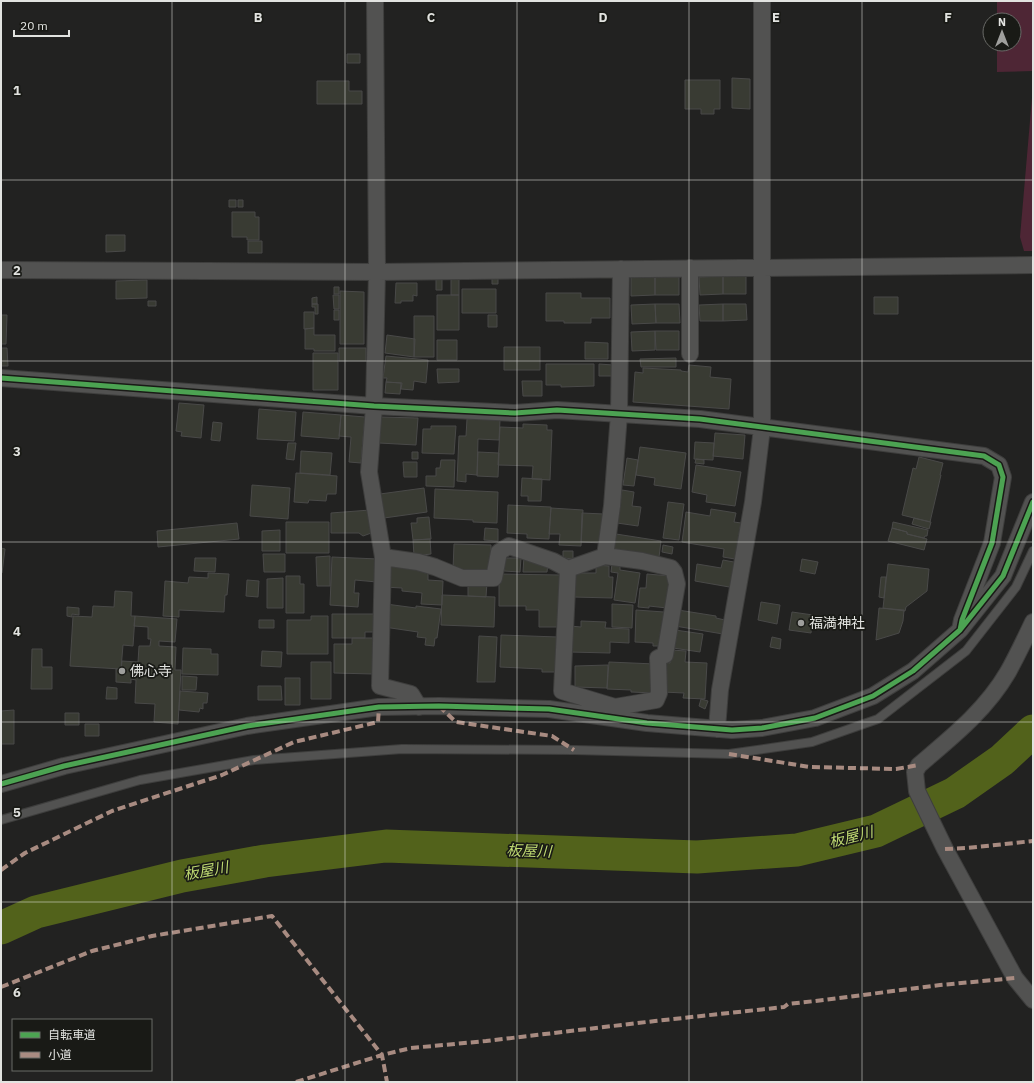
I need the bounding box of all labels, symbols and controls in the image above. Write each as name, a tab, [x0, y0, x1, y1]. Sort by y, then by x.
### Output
text: B	[254, 9, 263, 26]
text: C	[427, 9, 436, 26]
text: D	[598, 9, 608, 26]
text: E	[772, 9, 780, 26]
text: F	[944, 9, 952, 26]
scale bar	[14, 12, 69, 38]
north arrow	[982, 12, 1022, 52]
text: N	[998, 15, 1006, 29]
text: 20 m	[20, 18, 48, 33]
text: 1	[13, 82, 21, 99]
text: 2	[13, 262, 21, 279]
text: 3	[13, 443, 21, 460]
place label: 福満神社	[809, 614, 865, 632]
marker: 福満神社	[796, 618, 806, 628]
text: 4	[13, 623, 21, 640]
place label: 佛心寺	[130, 662, 172, 680]
marker: 佛心寺	[117, 666, 127, 676]
text: 5	[13, 804, 21, 821]
water label: 板屋川	[827, 821, 877, 851]
water label: 板屋川	[506, 840, 554, 861]
water label: 板屋川	[182, 857, 232, 884]
text: 6	[13, 984, 21, 1001]
legend	[12, 1019, 152, 1071]
text: 自転車道	[48, 1027, 96, 1042]
text: 小道	[48, 1047, 72, 1062]

